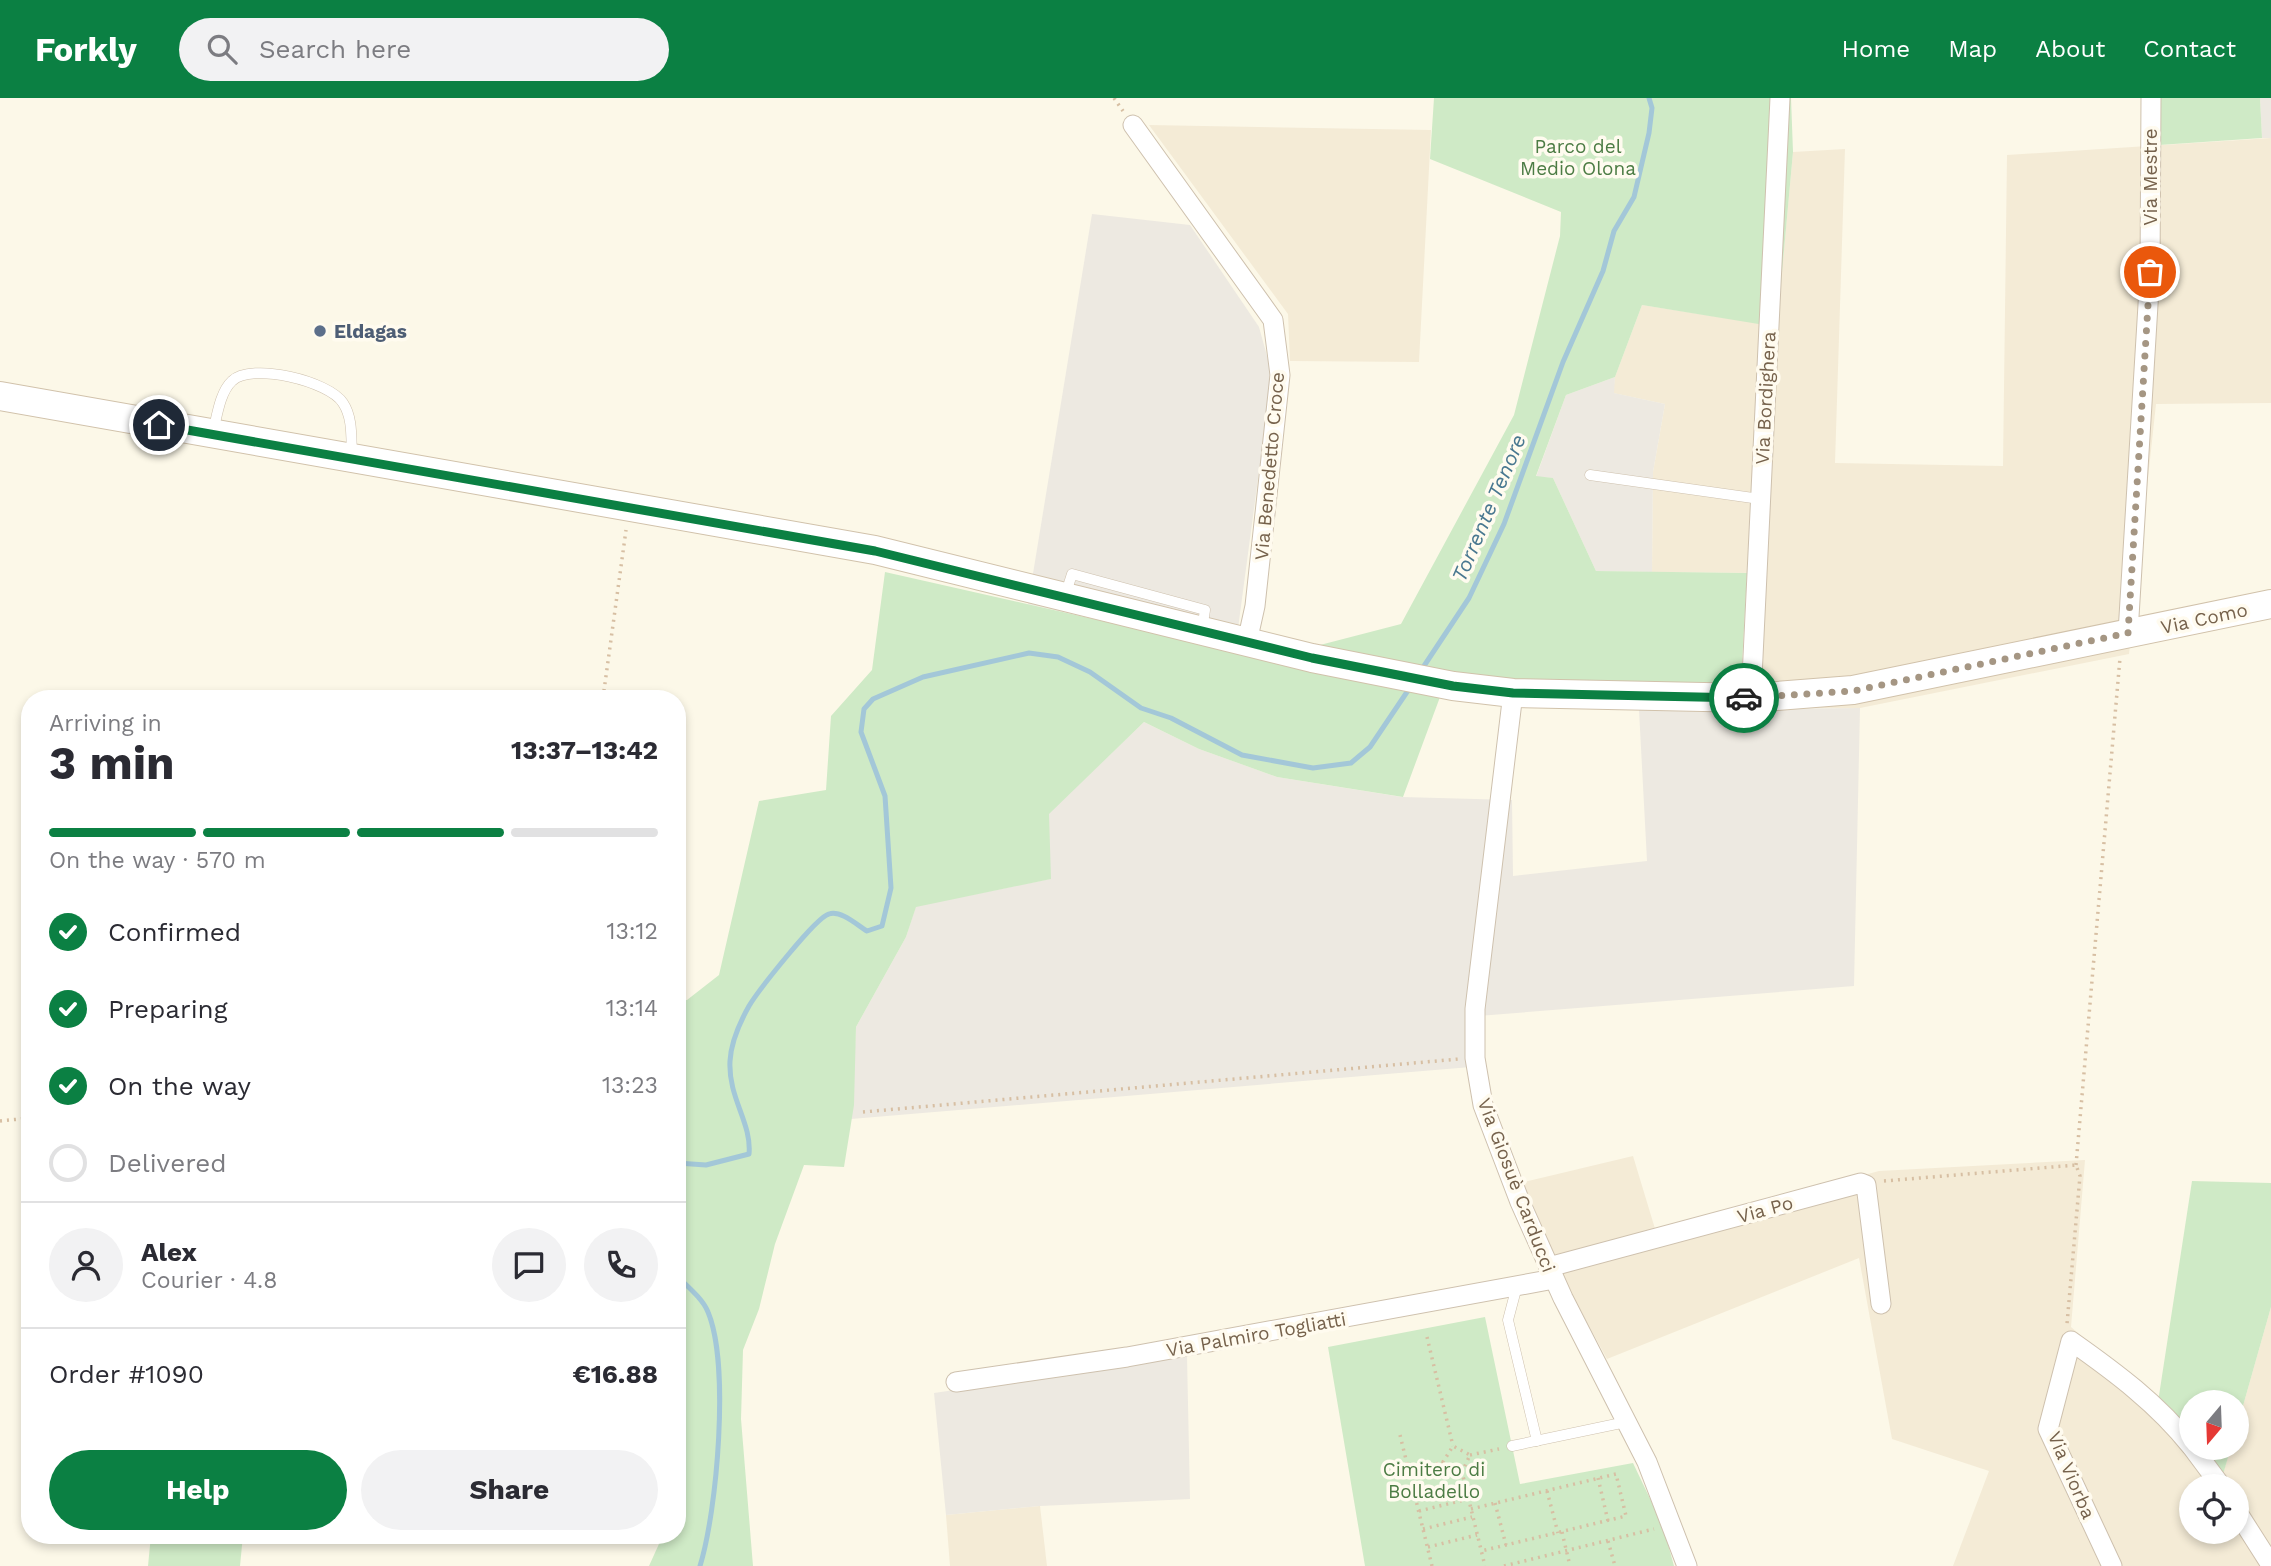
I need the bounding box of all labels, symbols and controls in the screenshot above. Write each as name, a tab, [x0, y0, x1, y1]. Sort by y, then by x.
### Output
search box	[179, 18, 669, 81]
text: Forkly	[35, 30, 137, 69]
icon: search	[203, 30, 241, 68]
text: Search here	[259, 34, 411, 64]
text: Home	[1842, 35, 1910, 63]
text: Map	[1948, 35, 1997, 63]
text: About	[2035, 35, 2105, 63]
text: Contact	[2143, 35, 2236, 63]
street label: Via Mestre	[2139, 128, 2162, 226]
park label: Parco del Medio Olona	[1520, 135, 1636, 180]
pin	[2120, 242, 2180, 302]
icon: bag	[2131, 253, 2169, 291]
place label: Eldagas	[334, 320, 407, 343]
marker: Eldagas	[312, 323, 328, 339]
street label: Via Bordighera	[1751, 331, 1780, 465]
street label: Via Benedetto Croce	[1250, 371, 1289, 561]
pin	[129, 395, 189, 455]
icon: home	[140, 406, 178, 444]
water label: Torrente Tenore	[1446, 430, 1531, 585]
street label: Via Como	[2159, 598, 2250, 639]
courier	[1709, 663, 1779, 733]
icon: car	[1725, 679, 1763, 717]
text: Arriving in	[49, 710, 162, 737]
text: 13:37–13:42	[511, 735, 658, 765]
text: 3 min	[49, 736, 175, 790]
text: On the way · 570 m	[49, 847, 266, 874]
icon: check	[49, 913, 87, 951]
text: Confirmed	[108, 917, 241, 947]
text: 13:12	[606, 918, 658, 945]
icon: check	[49, 990, 87, 1028]
text: Preparing	[108, 994, 228, 1024]
text: 13:14	[606, 995, 658, 1022]
icon: check	[49, 1067, 87, 1105]
text: On the way	[108, 1071, 251, 1101]
text: 13:23	[602, 1072, 658, 1099]
street label: Via Giosuè Carducci	[1473, 1095, 1560, 1276]
text: Delivered	[108, 1148, 227, 1178]
street label: Via Po	[1735, 1191, 1796, 1228]
button: person	[49, 1228, 123, 1302]
button: chat	[492, 1228, 566, 1302]
button: phone	[584, 1228, 658, 1302]
text: Alex	[141, 1237, 197, 1267]
text: Courier · 4.8	[141, 1267, 277, 1294]
street label: Via Palmiro Togliatti	[1164, 1307, 1348, 1362]
text: Order #1090	[49, 1359, 204, 1389]
text: €16.88	[572, 1359, 658, 1389]
north arrow	[2179, 1390, 2249, 1460]
map controls	[2179, 1390, 2249, 1544]
street label: Via Viorba	[2043, 1428, 2100, 1523]
button: Help	[49, 1450, 347, 1530]
button: Share	[361, 1450, 658, 1530]
park label: Cimitero di Bolladello	[1383, 1458, 1485, 1503]
button: locate	[2179, 1474, 2249, 1544]

